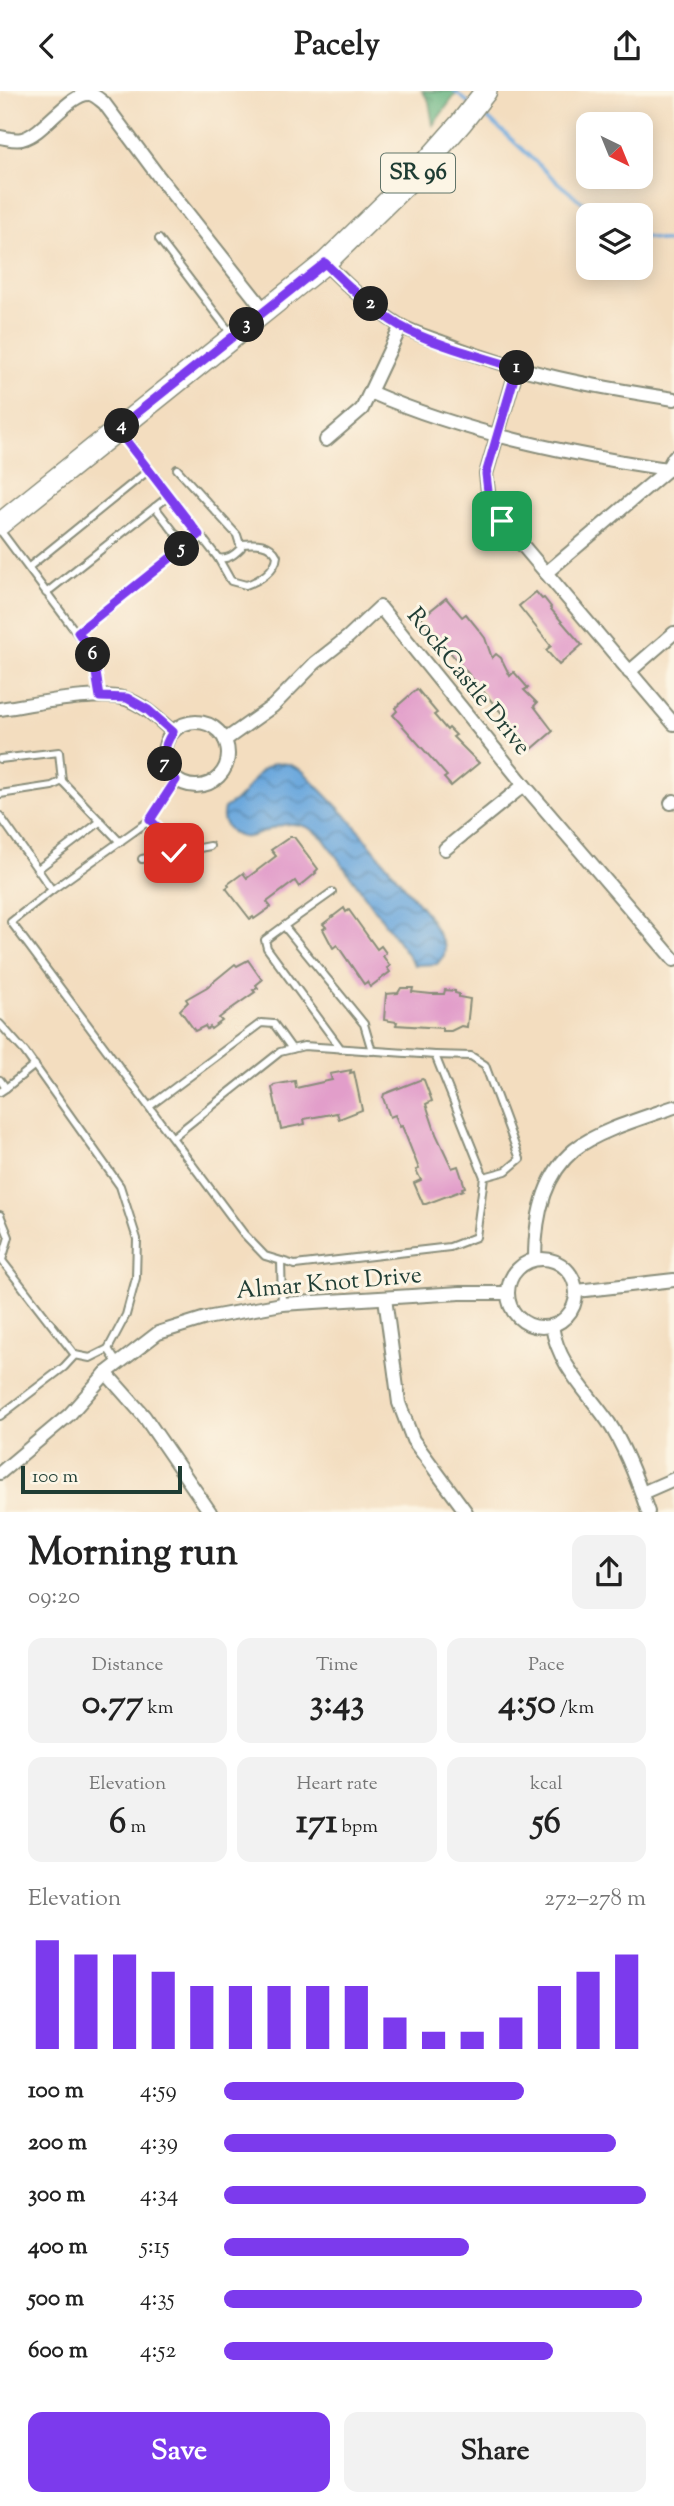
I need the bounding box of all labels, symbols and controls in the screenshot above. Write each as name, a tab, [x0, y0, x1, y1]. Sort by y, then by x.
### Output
text: Pacely	[294, 23, 380, 69]
icon: back	[28, 27, 66, 65]
icon: share	[608, 27, 646, 65]
north arrow	[576, 112, 653, 189]
map controls	[576, 112, 653, 280]
road number: SR 96	[381, 153, 455, 193]
button: layers	[576, 203, 653, 280]
pin: 2	[354, 287, 388, 321]
text: 2	[366, 290, 375, 317]
pin: 3	[230, 307, 264, 343]
text: 3	[243, 311, 250, 338]
pin: 1	[500, 351, 534, 385]
text: 1	[513, 354, 520, 381]
pin: 4	[104, 409, 140, 443]
text: 4	[117, 412, 126, 439]
pin	[472, 491, 532, 551]
icon: arrive	[483, 502, 521, 540]
pin: 5	[164, 531, 200, 567]
text: 5	[178, 535, 185, 562]
street label: RockCastle Drive	[398, 601, 538, 763]
pin: 6	[76, 637, 110, 673]
text: 6	[88, 641, 97, 668]
pin: 7	[148, 747, 182, 781]
text: 7	[160, 750, 169, 777]
pin	[144, 823, 204, 883]
icon: check	[155, 834, 193, 872]
street label: Almar Knot Drive	[235, 1259, 423, 1309]
scale bar	[21, 1463, 182, 1495]
text: 100 m	[32, 1464, 78, 1491]
text: Morning run	[28, 1528, 238, 1582]
button: share	[572, 1535, 646, 1609]
text: 09:20	[28, 1581, 80, 1614]
text: Distance	[92, 1652, 163, 1679]
text: Time	[316, 1652, 358, 1679]
text: Pace	[528, 1652, 565, 1679]
text: 0.77	[82, 1679, 143, 1730]
text: 3:43	[309, 1679, 365, 1730]
text: 4:50	[499, 1679, 556, 1730]
text: km	[143, 1695, 173, 1722]
text: /km	[556, 1695, 594, 1722]
text: Elevation	[89, 1771, 166, 1798]
text: Heart rate	[296, 1771, 378, 1798]
text: kcal	[530, 1771, 563, 1798]
text: 6	[109, 1798, 126, 1849]
text: 171	[296, 1798, 337, 1849]
text: 56	[532, 1798, 561, 1849]
text: m	[126, 1814, 146, 1841]
text: bpm	[337, 1814, 378, 1841]
text: Elevation	[28, 1883, 121, 1916]
text: 272–278 m	[544, 1883, 646, 1916]
text: 100 m	[28, 2075, 84, 2108]
text: 4:59	[140, 2075, 177, 2108]
text: 200 m	[28, 2127, 87, 2160]
text: 4:39	[140, 2127, 178, 2160]
text: 300 m	[28, 2179, 85, 2212]
text: 4:34	[140, 2179, 178, 2212]
text: 400 m	[28, 2231, 88, 2264]
text: 5:15	[140, 2231, 170, 2264]
text: 500 m	[28, 2283, 84, 2316]
text: 4:35	[140, 2283, 175, 2316]
text: 600 m	[28, 2335, 88, 2368]
text: 4:52	[140, 2335, 176, 2368]
button: Save	[28, 2412, 330, 2492]
button: Share	[344, 2412, 646, 2492]

